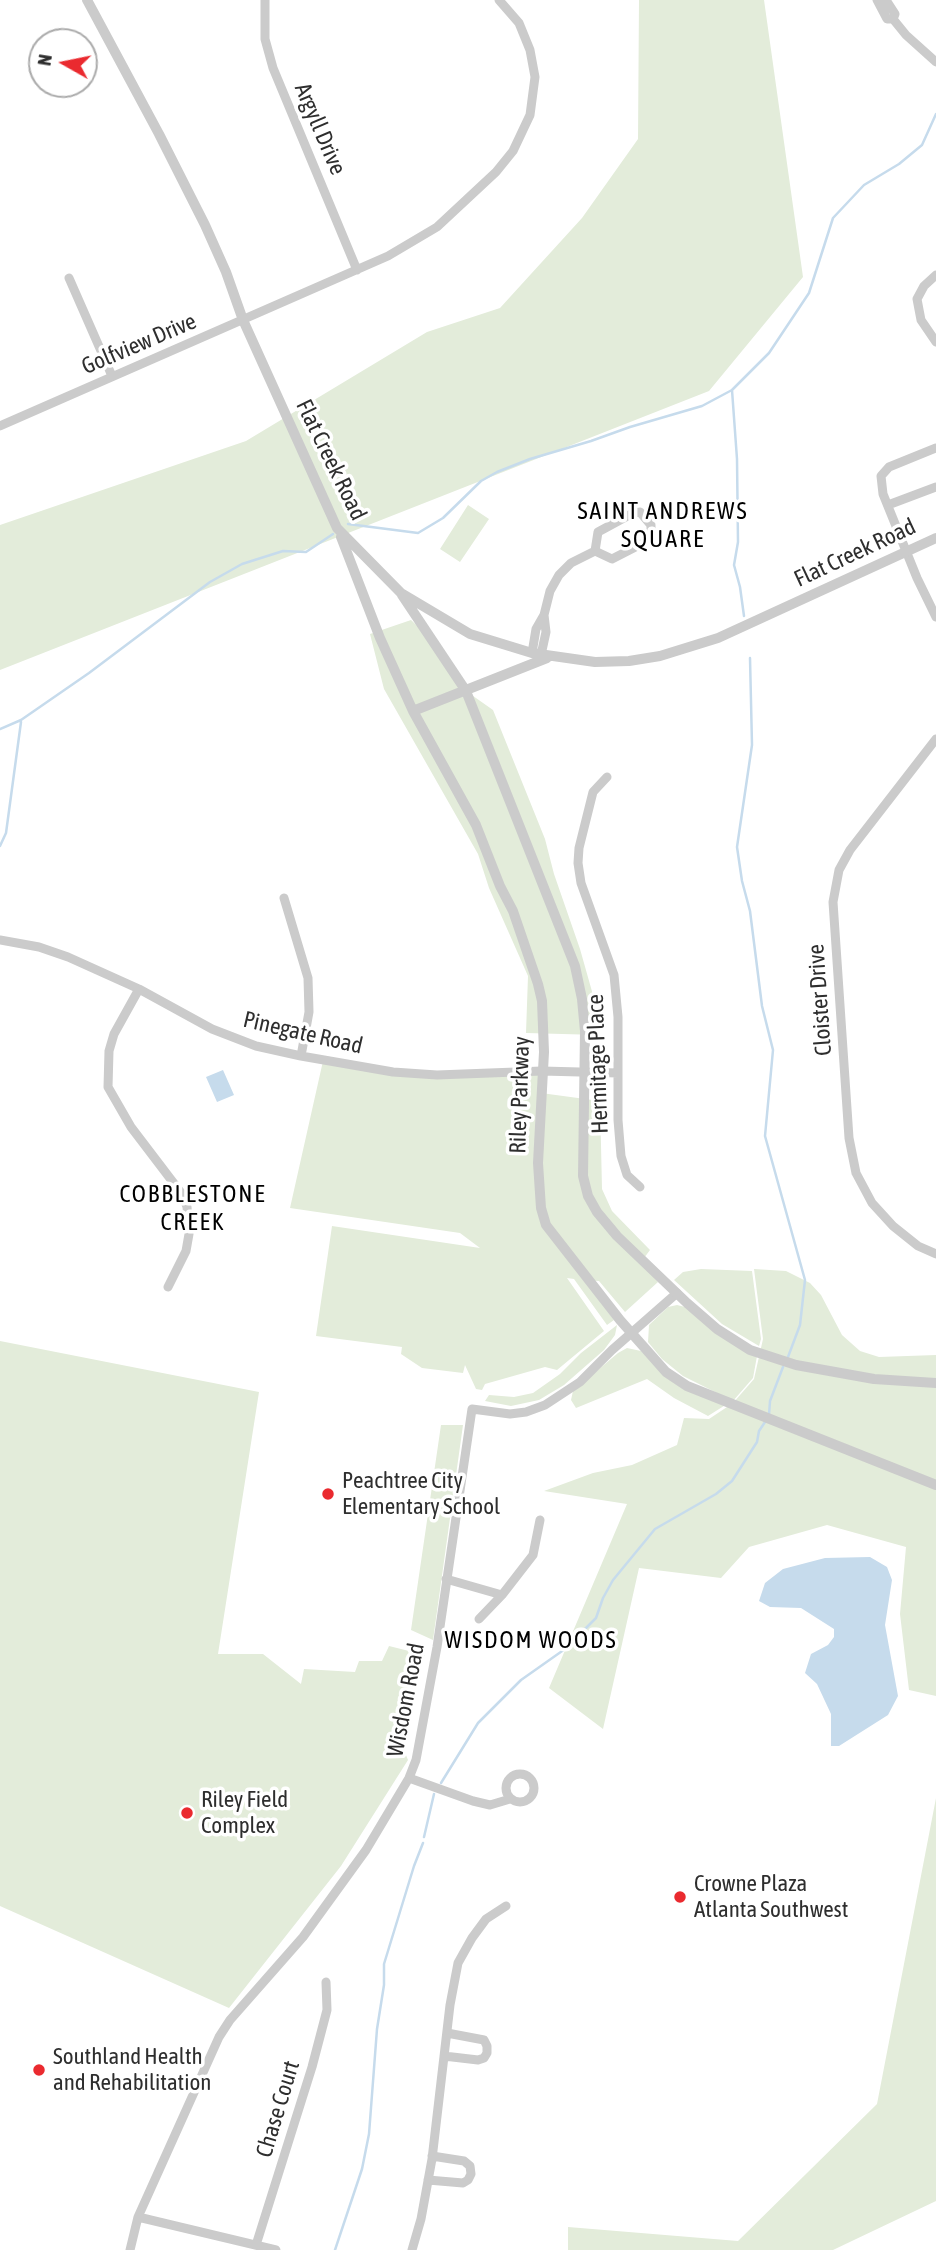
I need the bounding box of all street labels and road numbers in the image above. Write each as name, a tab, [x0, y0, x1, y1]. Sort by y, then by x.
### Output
street label: Argyll Drive	[288, 79, 352, 179]
street label: Golfview Drive	[77, 307, 201, 381]
street label: Flat Creek Road	[290, 395, 372, 525]
street label: Flat Creek Road	[790, 513, 920, 593]
street label: Cloister Drive	[802, 943, 838, 1057]
street label: Hermitage Place	[582, 994, 614, 1134]
street label: Pinegate Road	[241, 1006, 365, 1060]
street label: Riley Parkway	[504, 1036, 536, 1154]
street label: Wisdom Road	[381, 1641, 431, 1759]
street label: Chase Court	[250, 2057, 306, 2161]

